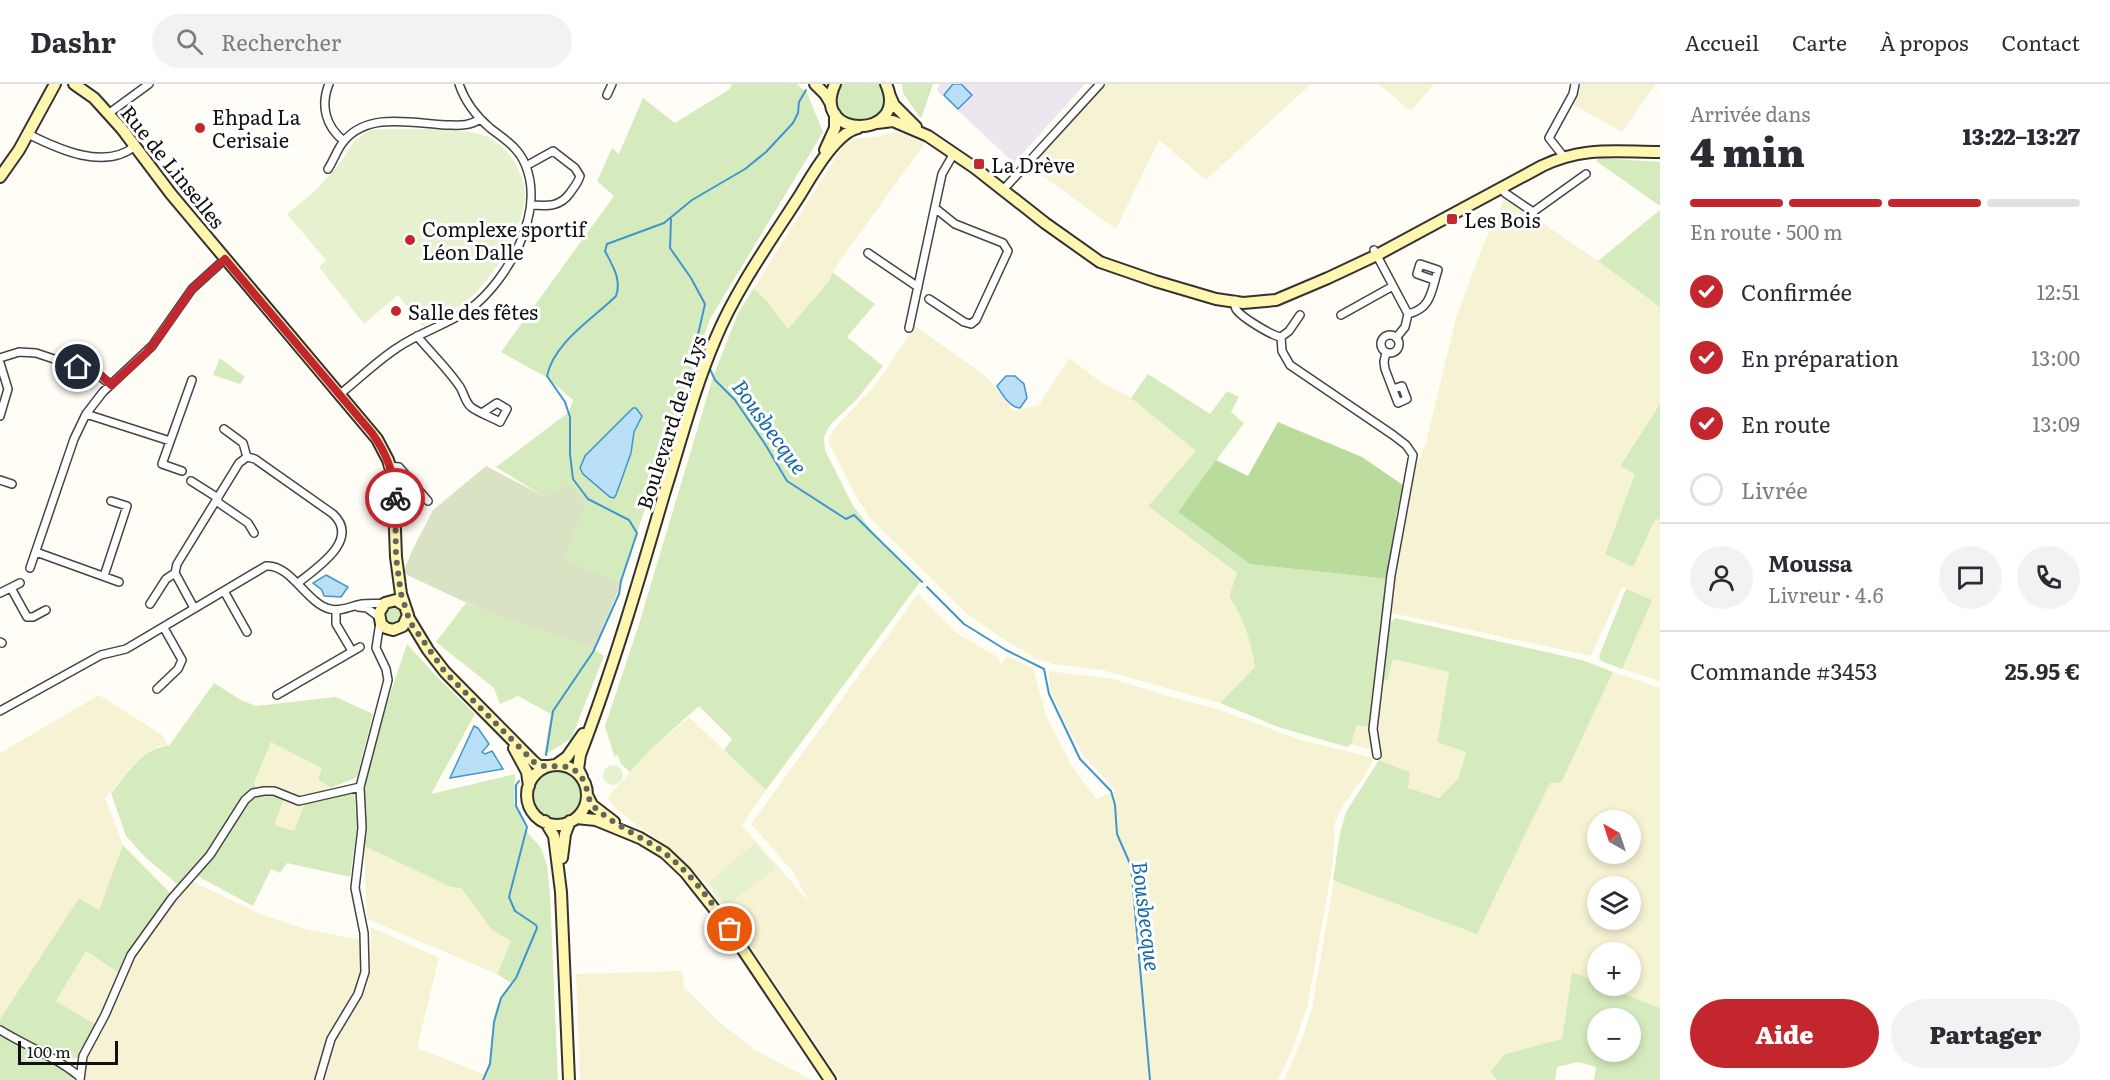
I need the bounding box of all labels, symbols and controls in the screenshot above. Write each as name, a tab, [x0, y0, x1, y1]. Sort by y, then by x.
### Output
search box	[152, 14, 572, 68]
text: Dashr	[30, 20, 116, 62]
icon: search	[173, 25, 206, 58]
text: Rechercher	[221, 25, 341, 58]
text: Accueil	[1685, 26, 1759, 57]
text: Carte	[1792, 26, 1847, 57]
text: À propos	[1880, 26, 1969, 57]
text: Contact	[2002, 26, 2080, 57]
street label: Rue de Linselles	[115, 98, 233, 234]
text: Arrivée dans	[1690, 98, 1810, 128]
place label: Ehpad La Cerisaie	[212, 101, 301, 154]
text: 13:22–13:27	[1963, 119, 2080, 152]
marker: Ehpad La Cerisaie	[193, 121, 207, 135]
text: 4 min	[1690, 121, 1805, 179]
place label: La Drève	[991, 149, 1075, 179]
marker: La Drève	[972, 157, 986, 171]
place label: Les Bois	[1464, 204, 1540, 234]
marker: Les Bois	[1445, 212, 1459, 226]
place label: Complexe sportif Léon Dalle	[422, 213, 588, 266]
text: En route · 500 m	[1690, 216, 1843, 246]
marker: Complexe sportif Léon Dalle	[403, 233, 417, 247]
icon: check	[1690, 275, 1723, 308]
text: Confirmée	[1741, 275, 1852, 308]
text: 12:51	[2037, 276, 2080, 306]
place label: Salle des fêtes	[408, 296, 538, 326]
marker: Salle des fêtes	[389, 304, 403, 318]
street label: Boulevard de la Lys	[628, 331, 712, 513]
pin	[52, 341, 103, 392]
icon: check	[1690, 341, 1723, 374]
text: En préparation	[1741, 341, 1899, 374]
text: 13:00	[2031, 342, 2080, 372]
icon: home	[61, 350, 94, 383]
water label: Bousbecque	[726, 372, 816, 480]
icon: check	[1690, 407, 1723, 440]
text: En route	[1741, 407, 1830, 440]
text: 13:09	[2032, 408, 2080, 438]
courier	[365, 468, 425, 528]
text: Livrée	[1741, 473, 1808, 506]
icon: bike	[379, 482, 412, 515]
button: person	[1690, 546, 1753, 609]
text: Moussa	[1768, 546, 1853, 579]
button: chat	[1939, 546, 2002, 609]
button: phone	[2017, 546, 2080, 609]
text: Livreur · 4.6	[1768, 579, 1883, 609]
text: Commande #3453	[1690, 654, 1878, 687]
text: 25.95 €	[2005, 654, 2080, 687]
north arrow	[1587, 810, 1641, 864]
map controls	[1587, 810, 1641, 1062]
water label: Bousbecque	[1126, 859, 1170, 973]
button: layers	[1587, 876, 1641, 930]
pin	[704, 903, 755, 954]
icon: bag	[713, 912, 746, 945]
button: +	[1587, 942, 1641, 996]
button: Aide	[1690, 999, 1879, 1068]
button: Partager	[1891, 999, 2080, 1068]
button: −	[1587, 1008, 1641, 1062]
scale bar	[18, 1038, 118, 1066]
text: 100 m	[27, 1039, 71, 1063]

